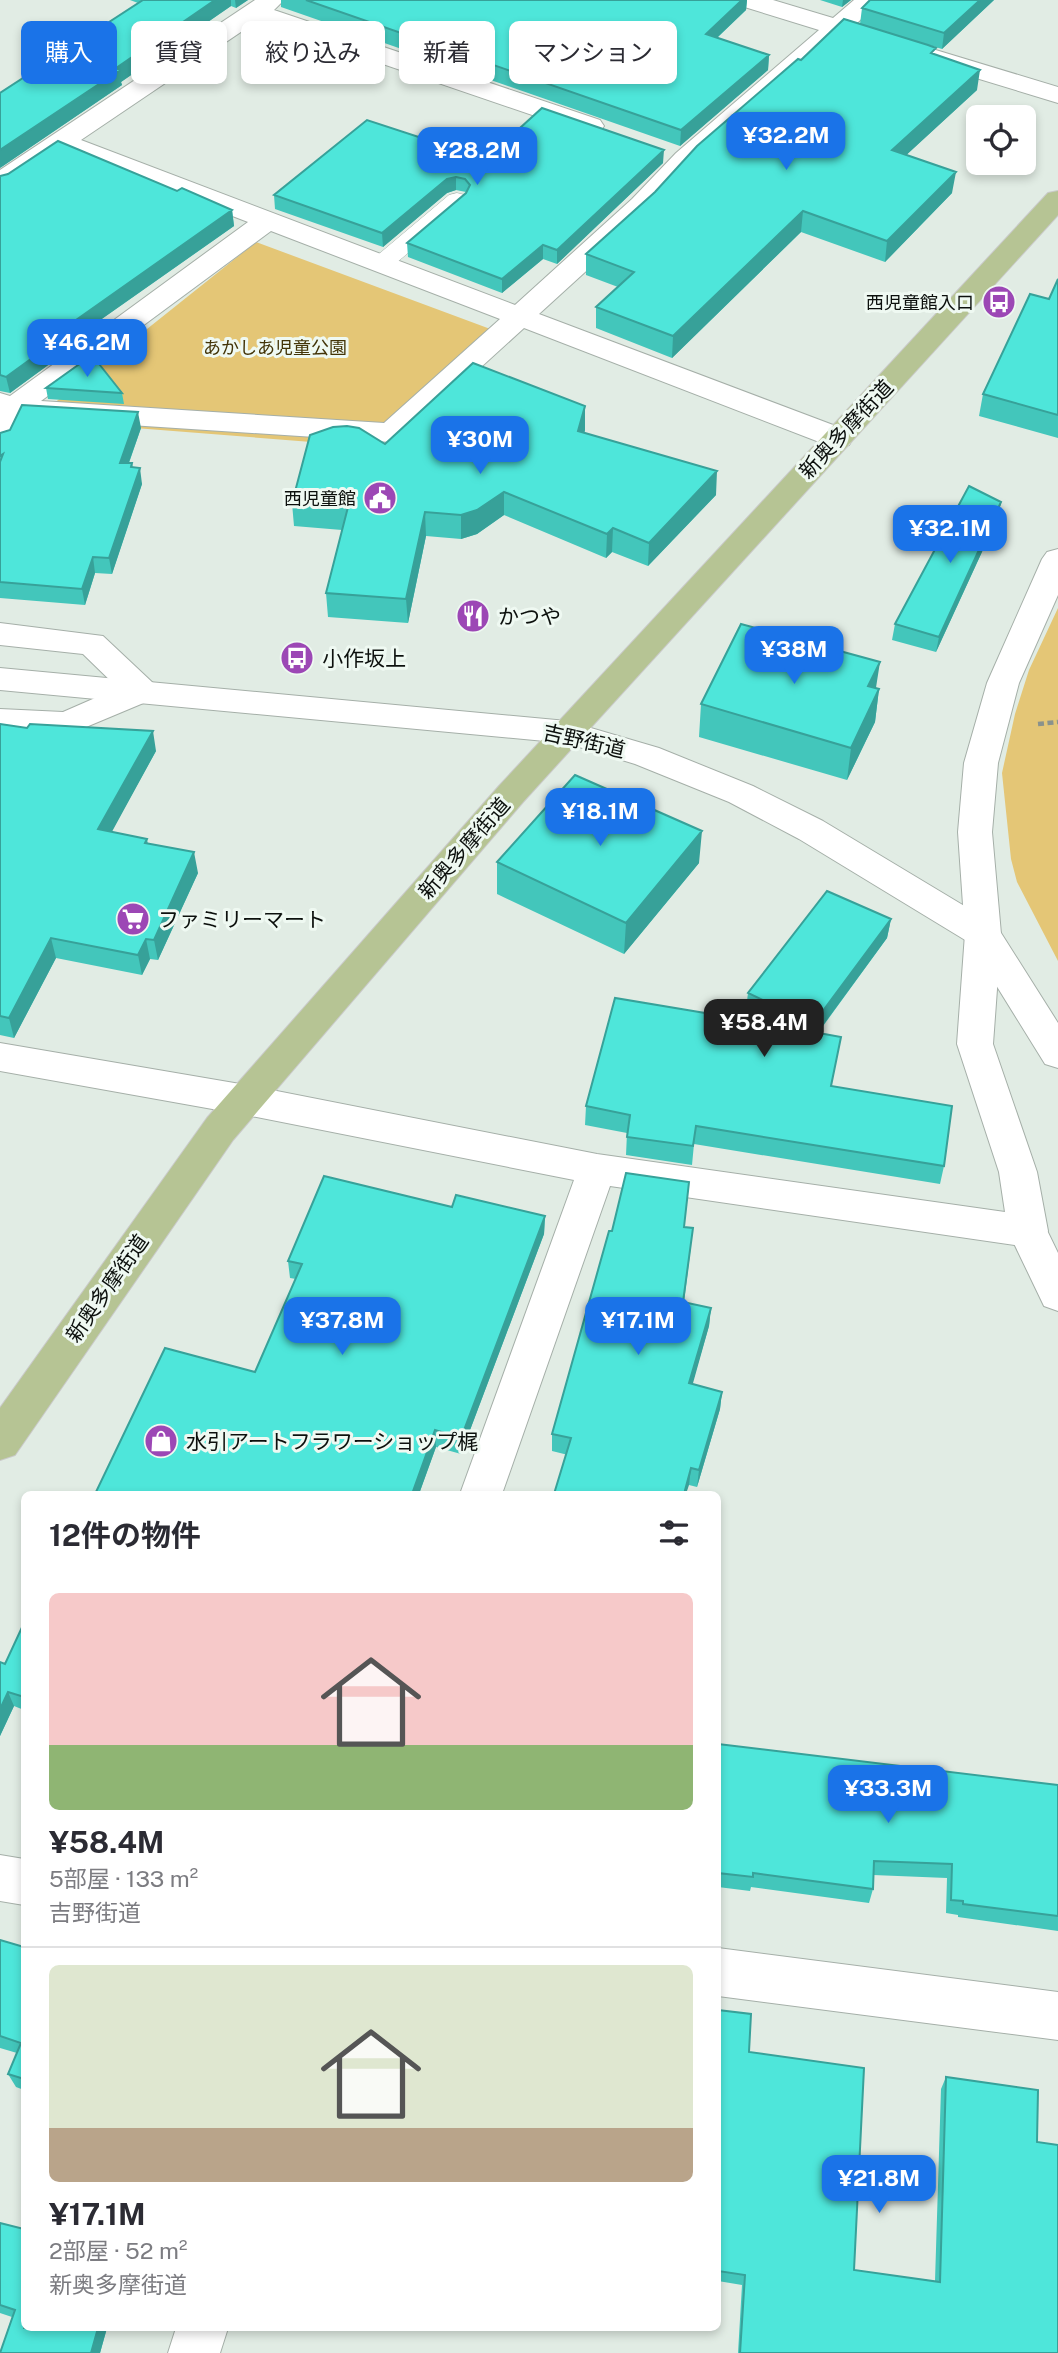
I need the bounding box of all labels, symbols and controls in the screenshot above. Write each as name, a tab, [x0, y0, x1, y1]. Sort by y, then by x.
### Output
chip: 購入	[21, 21, 117, 84]
chip: 賃貸	[131, 21, 227, 84]
chip: 絞り込み	[241, 21, 385, 84]
chip: 新着	[399, 21, 495, 84]
chip: マンション	[509, 21, 677, 84]
map controls	[966, 105, 1036, 175]
button: locate	[966, 105, 1036, 175]
pin: ¥32.2M	[729, 113, 843, 172]
text: ¥32.2M	[742, 121, 830, 148]
pin: ¥28.2M	[420, 128, 534, 187]
text: ¥28.2M	[433, 136, 521, 163]
bus stop icon: 西児童館入口	[980, 283, 1018, 321]
place label: 西児童館入口	[866, 292, 974, 313]
pin: ¥46.2M	[30, 320, 144, 379]
text: ¥46.2M	[43, 328, 131, 355]
park label: あかしあ児童公園	[203, 337, 347, 358]
street label: 新奥多摩街道	[794, 374, 898, 484]
pin: ¥30M	[439, 416, 521, 476]
text: ¥30M	[447, 425, 513, 452]
public building icon: 西児童館	[361, 479, 399, 517]
place label: 西児童館	[284, 488, 356, 509]
pin: ¥32.1M	[893, 505, 1007, 565]
text: ¥32.1M	[909, 514, 991, 541]
restaurant icon: かつや	[454, 597, 492, 635]
place label: かつや	[498, 604, 561, 629]
pin: ¥38M	[753, 626, 835, 686]
text: ¥38M	[761, 635, 827, 662]
bus stop icon: 小作坂上	[278, 639, 316, 677]
place label: 小作坂上	[322, 646, 406, 671]
street label: 吉野街道	[540, 719, 628, 763]
pin: ¥18.1M	[543, 788, 657, 848]
street label: 新奥多摩街道	[413, 792, 515, 904]
text: ¥18.1M	[561, 797, 639, 824]
supermarket icon: ファミリーマート	[114, 900, 152, 938]
place label: ファミリーマート	[158, 907, 326, 932]
pin: ¥58.4M	[707, 1000, 821, 1059]
text: ¥58.4M	[720, 1008, 808, 1035]
street label: 新奥多摩街道	[61, 1229, 153, 1347]
pin: ¥37.8M	[285, 1298, 399, 1357]
pin: ¥17.1M	[581, 1298, 695, 1357]
text: ¥37.8M	[300, 1306, 384, 1333]
text: ¥17.1M	[601, 1306, 675, 1333]
shop icon: 水引アートフラワーショップ梶	[142, 1422, 180, 1460]
place label: 水引アートフラワーショップ梶	[186, 1429, 478, 1454]
icon: filters	[655, 1514, 693, 1552]
text: 12件の物件	[49, 1517, 201, 1553]
icon: home	[308, 1639, 434, 1765]
pin: ¥33.3M	[831, 1766, 945, 1825]
text: ¥33.3M	[844, 1774, 932, 1801]
text: ¥58.4M	[49, 1824, 164, 1860]
text: 5部屋 · 133 m²	[49, 1865, 198, 1892]
text: 吉野街道	[49, 1899, 141, 1926]
icon: home	[308, 2011, 434, 2137]
pin: ¥21.8M	[822, 2156, 936, 2215]
text: ¥21.8M	[838, 2164, 920, 2191]
text: ¥17.1M	[49, 2196, 145, 2232]
text: 2部屋 · 52 m²	[49, 2237, 187, 2264]
text: 新奥多摩街道	[49, 2271, 187, 2298]

